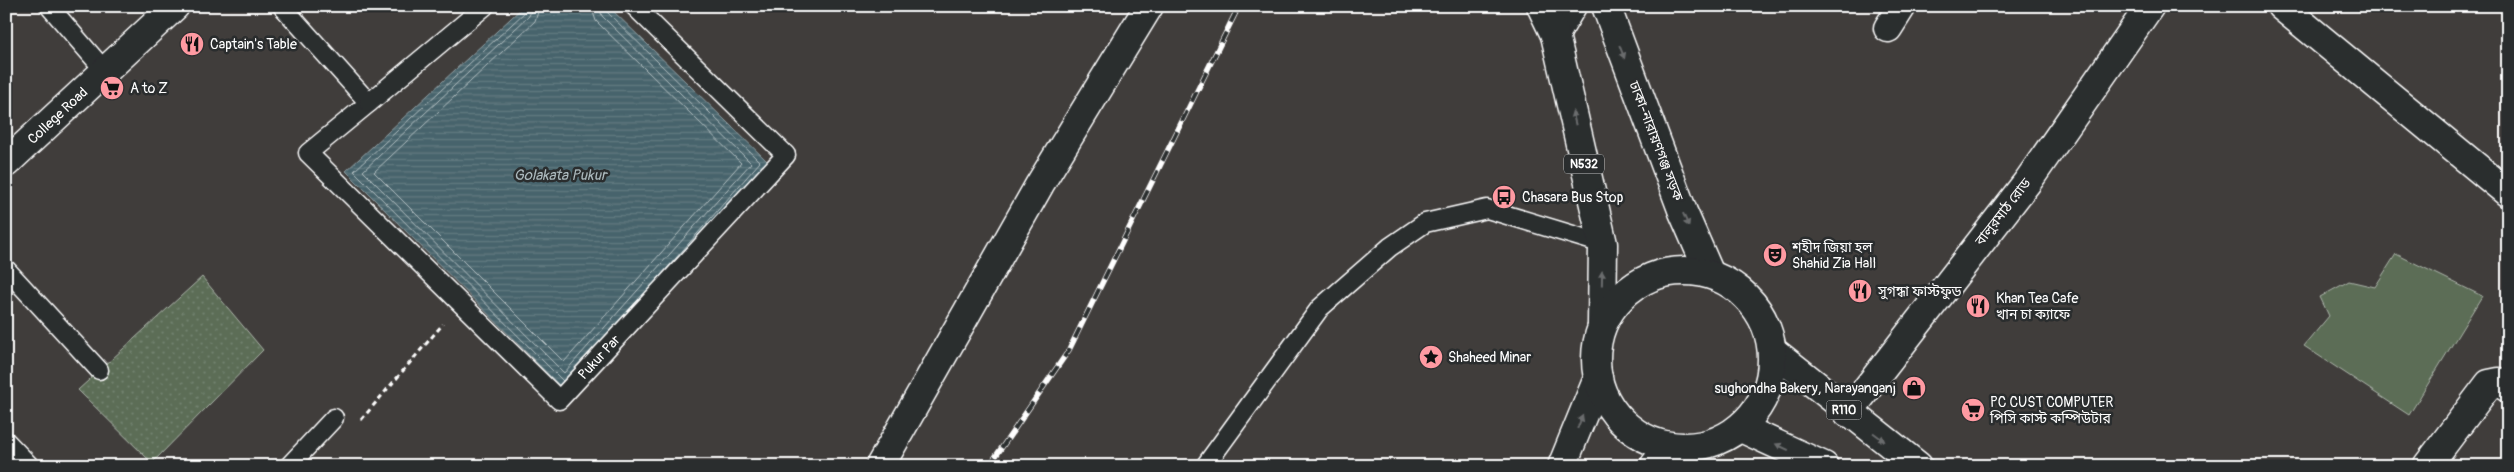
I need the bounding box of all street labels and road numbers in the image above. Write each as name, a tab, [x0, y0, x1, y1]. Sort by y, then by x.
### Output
street label: ঢাকা-নারায়ণগঞ্জ সড়ক	[1625, 78, 1687, 204]
street label: College Road	[24, 83, 91, 147]
road number: N532	[1564, 154, 1604, 173]
street label: বালুরমাঠ রোড	[1970, 174, 2035, 250]
street label: Pukur Par	[574, 331, 624, 383]
road number: R110	[1826, 400, 1862, 420]

